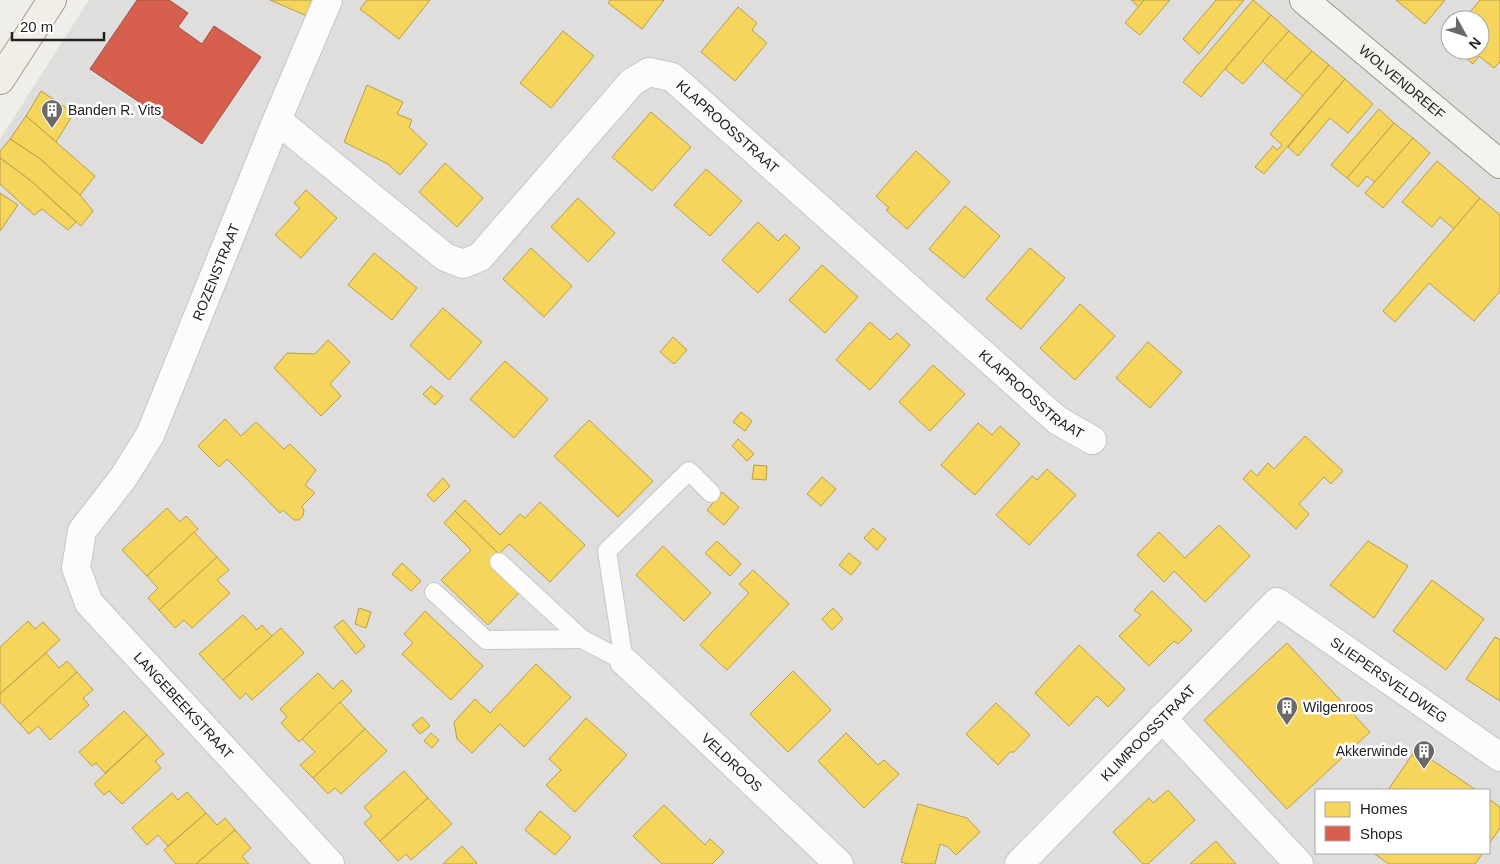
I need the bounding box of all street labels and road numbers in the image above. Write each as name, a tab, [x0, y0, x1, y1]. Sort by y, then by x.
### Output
street label: WOLVENDREEF	[1356, 42, 1448, 123]
street label: KLAPROOSSTRAAT	[673, 77, 782, 176]
street label: ROZENSTRAAT	[189, 221, 243, 323]
street label: KLAPROOSSTRAAT	[976, 346, 1087, 442]
street label: SLIEPERSVELDWEG	[1327, 634, 1450, 726]
street label: LANGEBEEKSTRAAT	[130, 649, 237, 762]
street label: KLIMROOSSTRAAT	[1097, 681, 1199, 784]
street label: VELDROOS	[698, 730, 766, 795]

